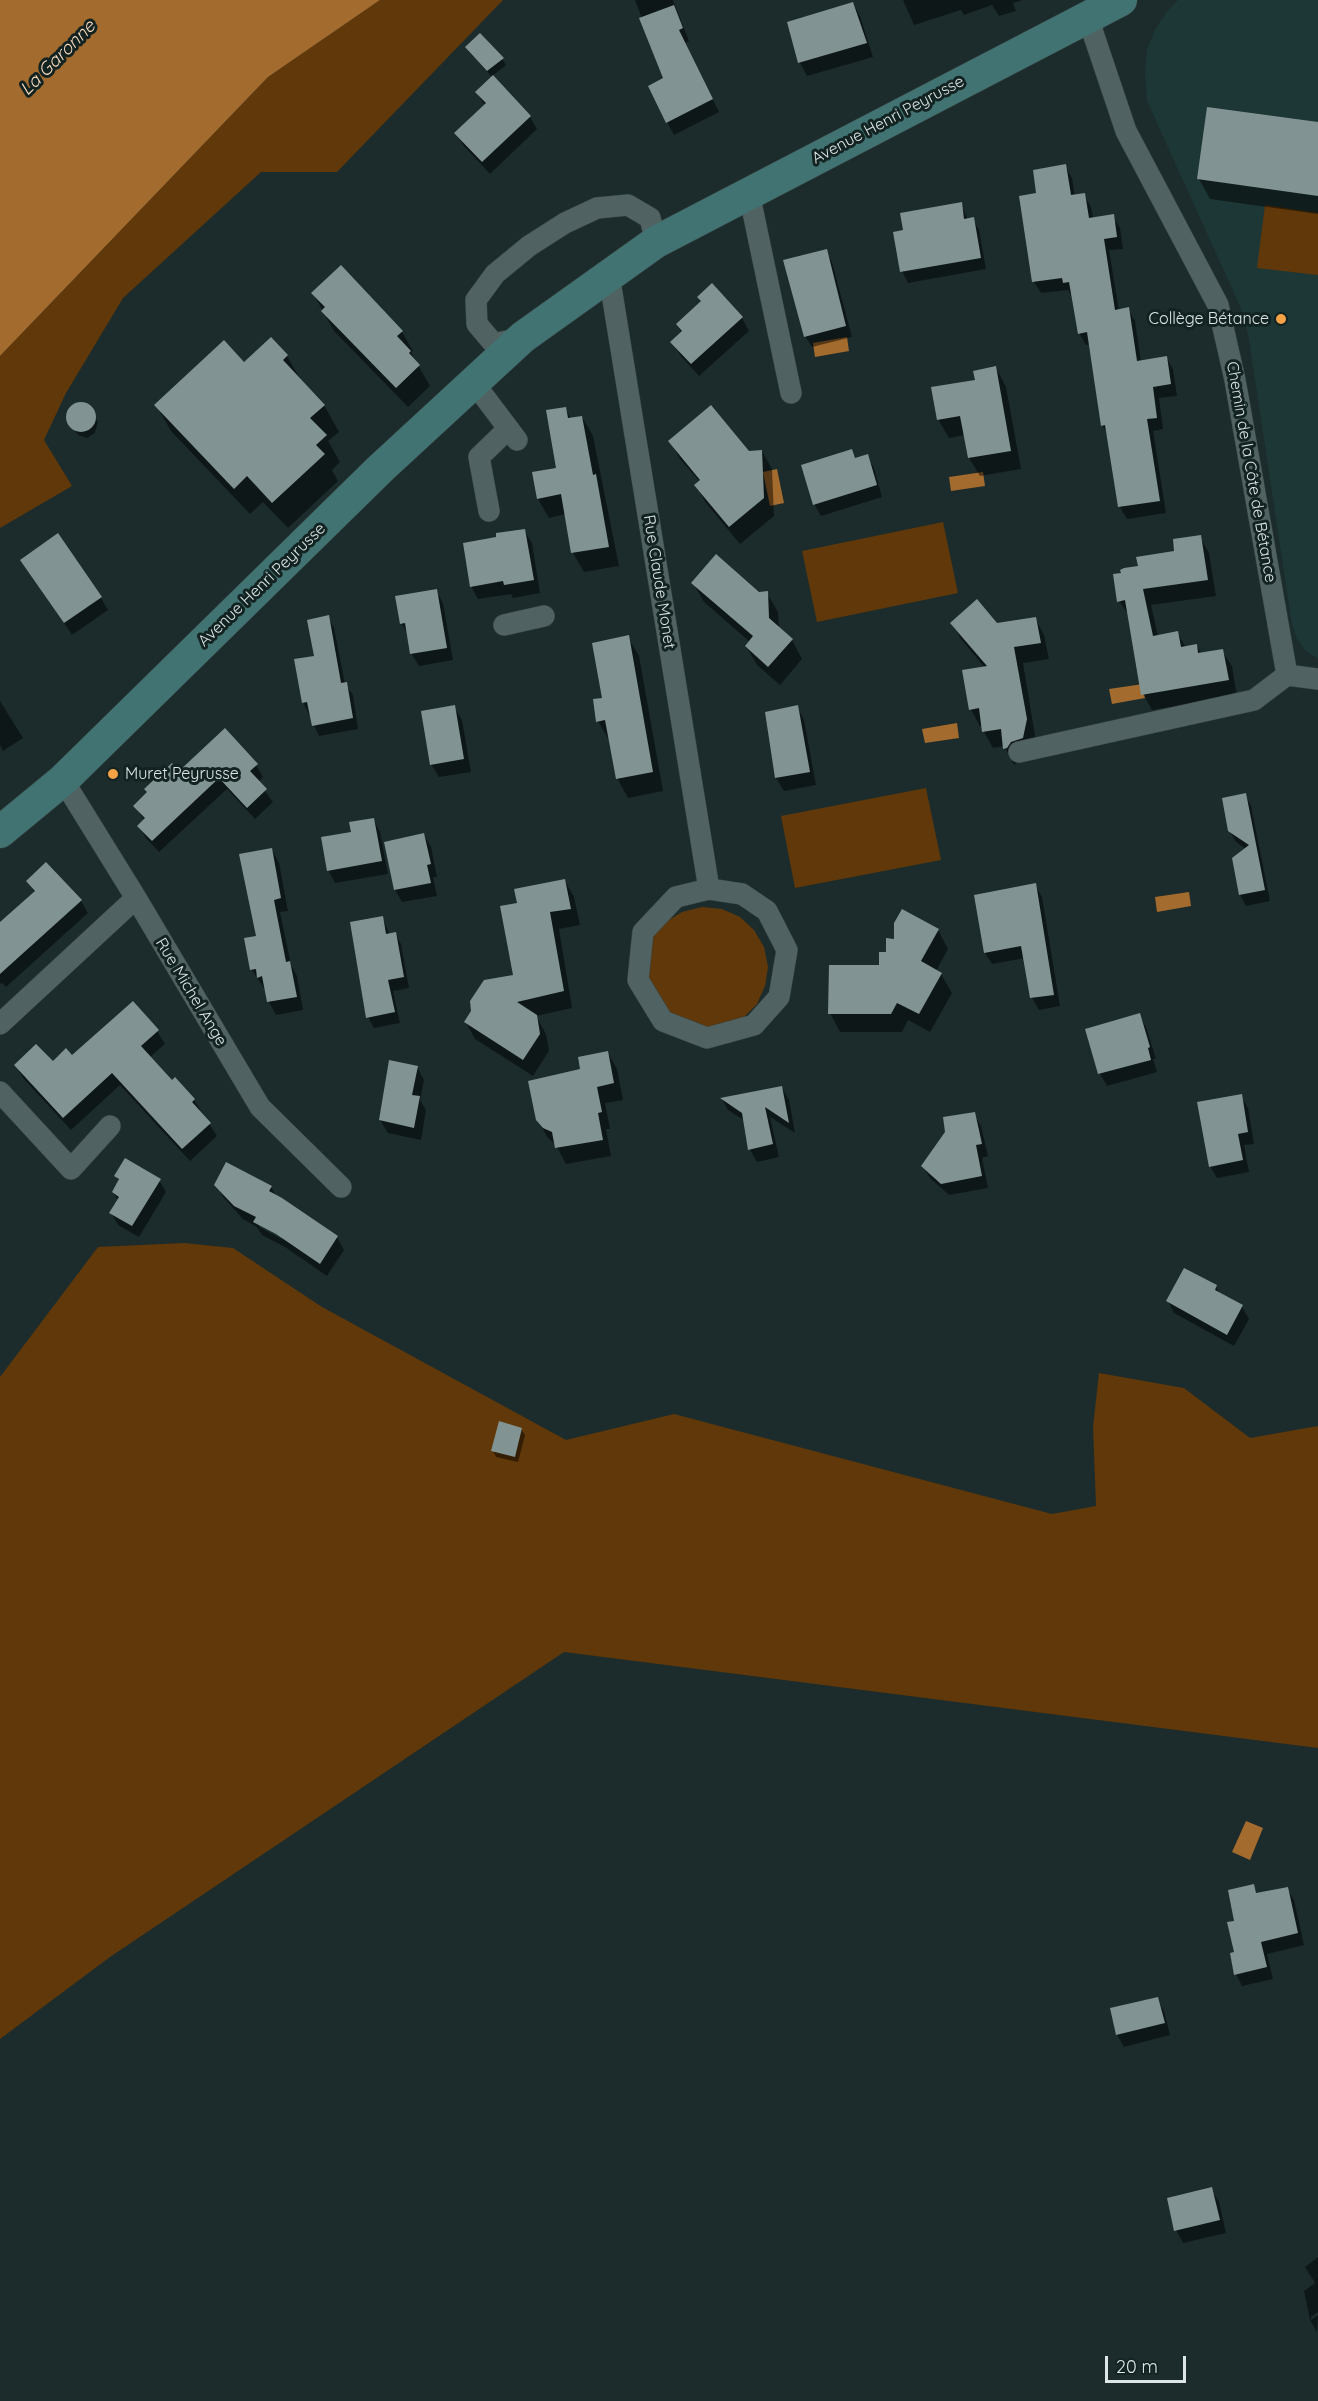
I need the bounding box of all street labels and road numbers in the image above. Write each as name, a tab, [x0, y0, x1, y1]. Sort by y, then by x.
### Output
street label: Avenue Henri Peyrusse	[809, 72, 967, 168]
street label: Chemin de la Côte de Bétance	[1222, 360, 1280, 584]
street label: Rue Claude Monet	[639, 514, 679, 650]
street label: Avenue Henri Peyrusse	[194, 519, 330, 651]
street label: Rue Michel Ange	[151, 935, 231, 1049]

